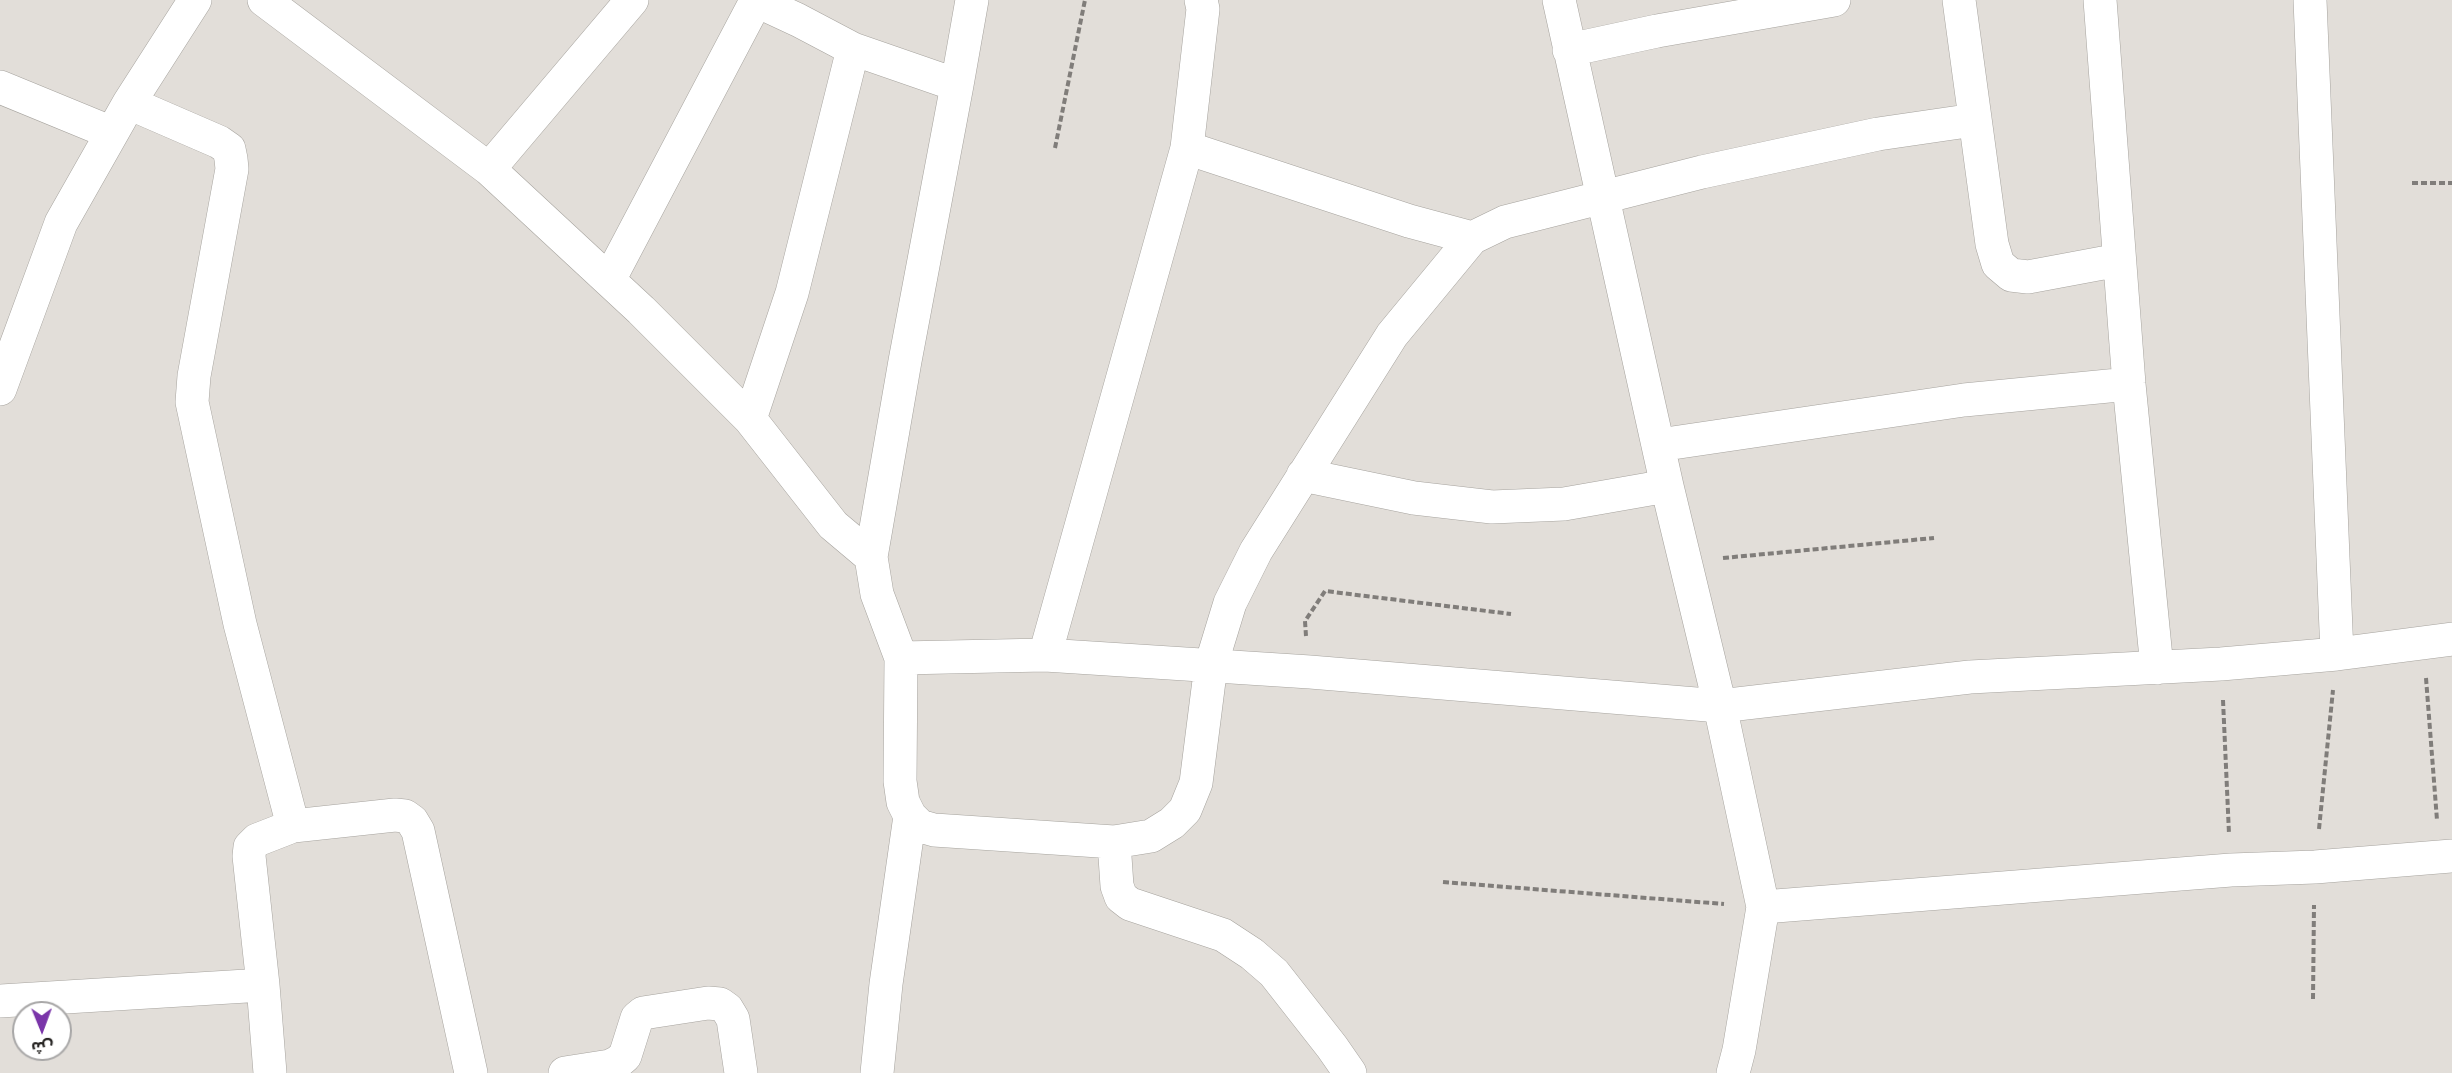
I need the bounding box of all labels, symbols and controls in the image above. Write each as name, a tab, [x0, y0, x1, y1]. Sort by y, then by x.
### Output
north arrow	[12, 1001, 72, 1061]
text: ش	[31, 1038, 53, 1057]

